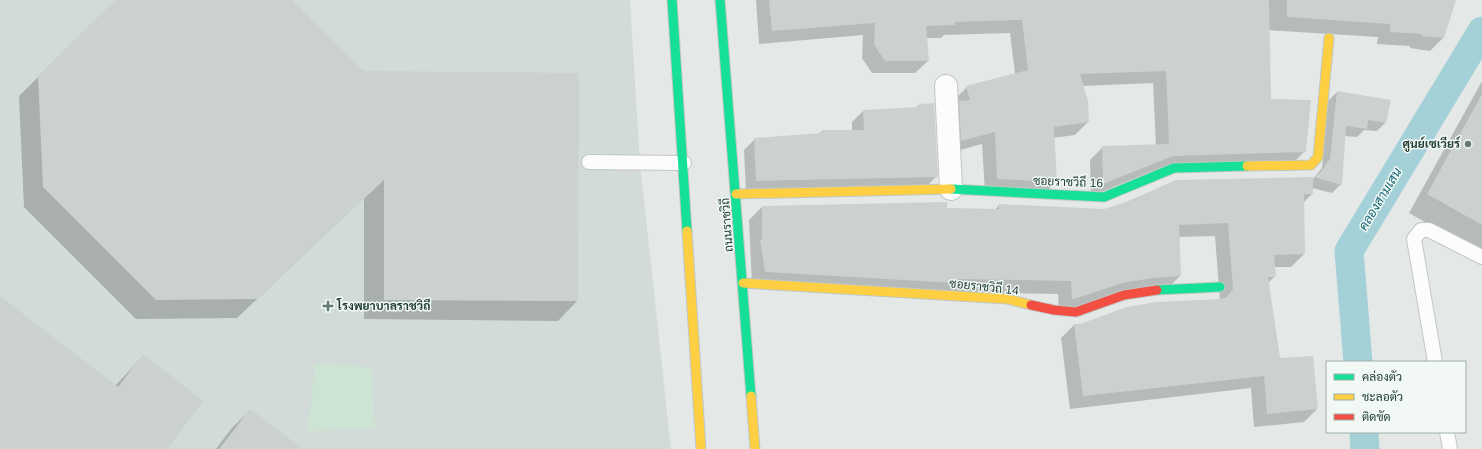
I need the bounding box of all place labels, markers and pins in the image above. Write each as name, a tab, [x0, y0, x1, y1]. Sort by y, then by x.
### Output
place label: ศูนย์เซเวียร์	[1402, 136, 1461, 152]
marker: ศูนย์เซเวียร์	[1463, 139, 1473, 149]
place label: โรงพยาบาลราชวิถี	[336, 298, 430, 313]
marker: โรงพยาบาลราชวิถี	[322, 300, 334, 312]

